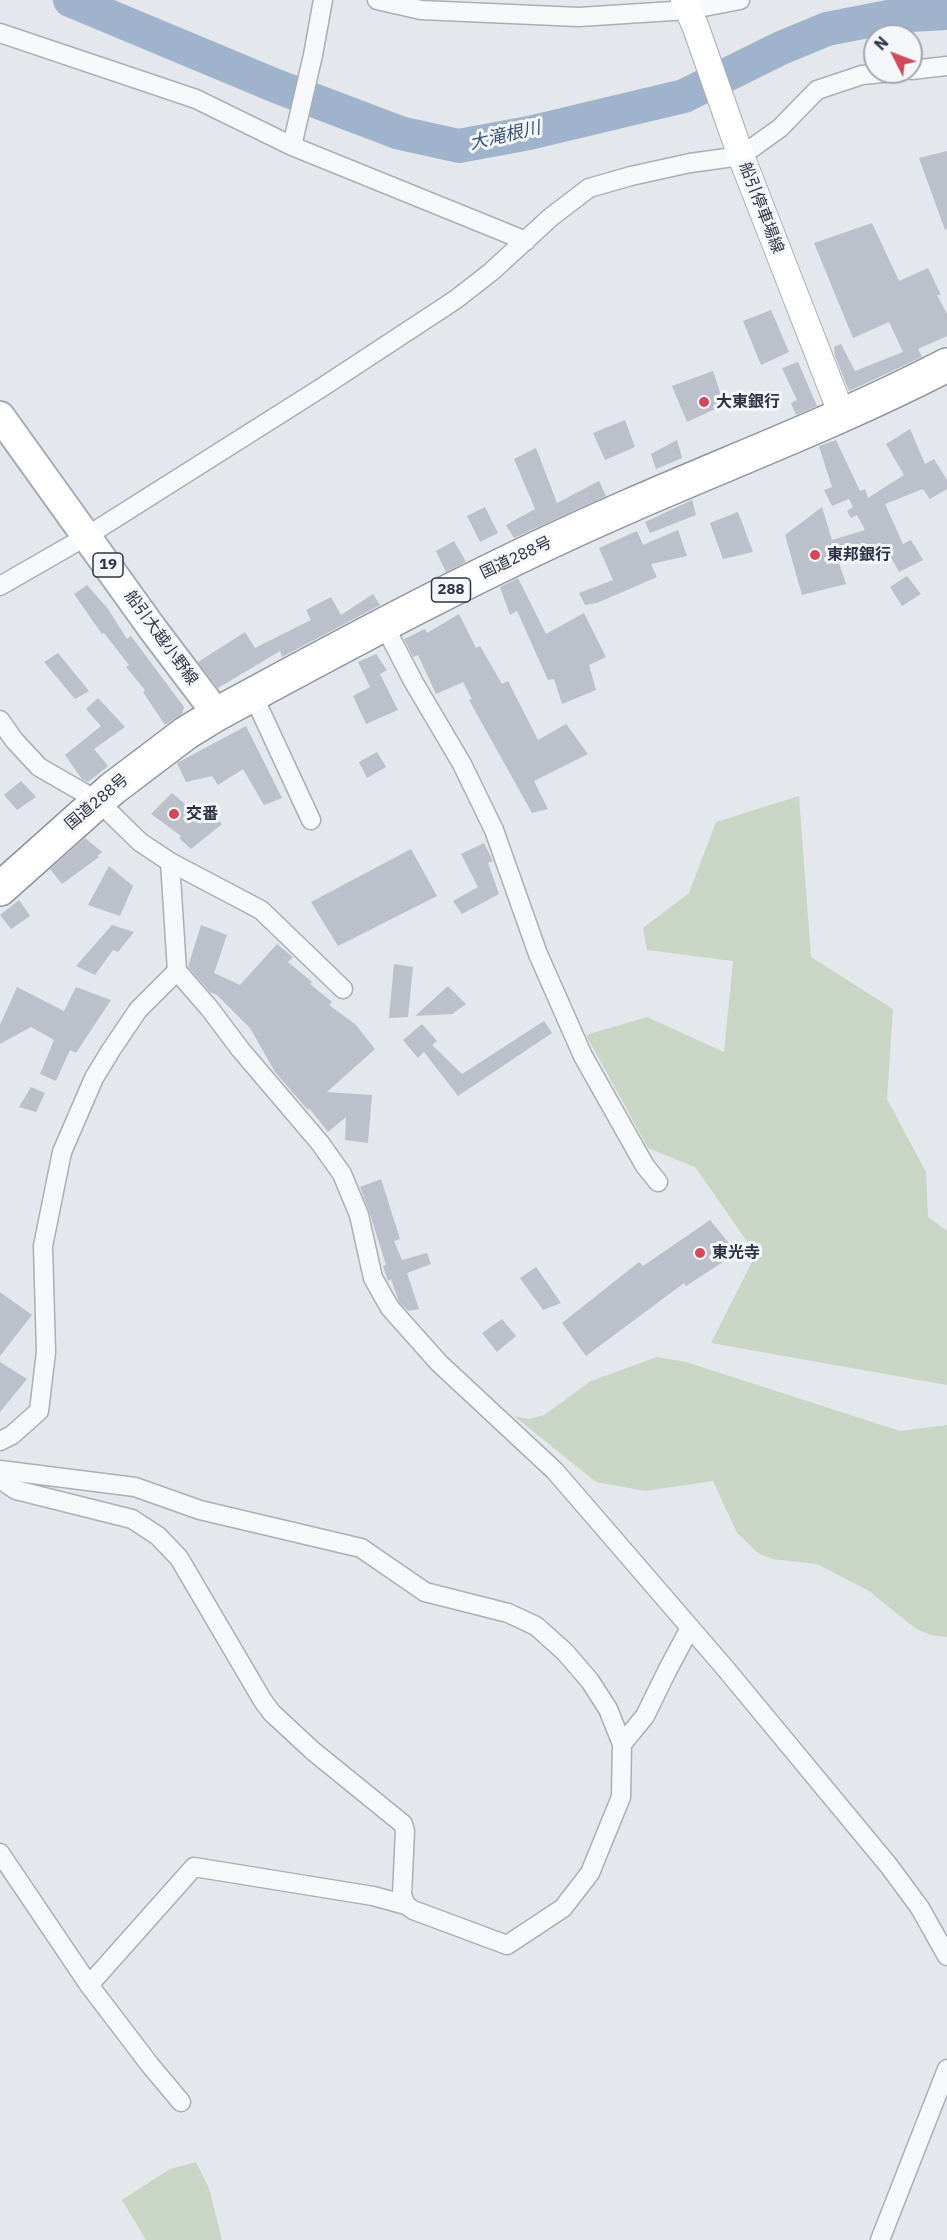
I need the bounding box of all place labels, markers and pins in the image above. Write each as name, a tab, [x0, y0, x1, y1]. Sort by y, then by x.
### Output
place label: 大東銀行	[716, 392, 780, 412]
marker: 大東銀行	[697, 395, 711, 409]
place label: 東邦銀行	[827, 545, 891, 565]
marker: 東邦銀行	[808, 548, 822, 562]
place label: 交番	[186, 804, 218, 824]
marker: 交番	[167, 807, 181, 821]
place label: 東光寺	[712, 1243, 760, 1263]
marker: 東光寺	[693, 1246, 707, 1260]

